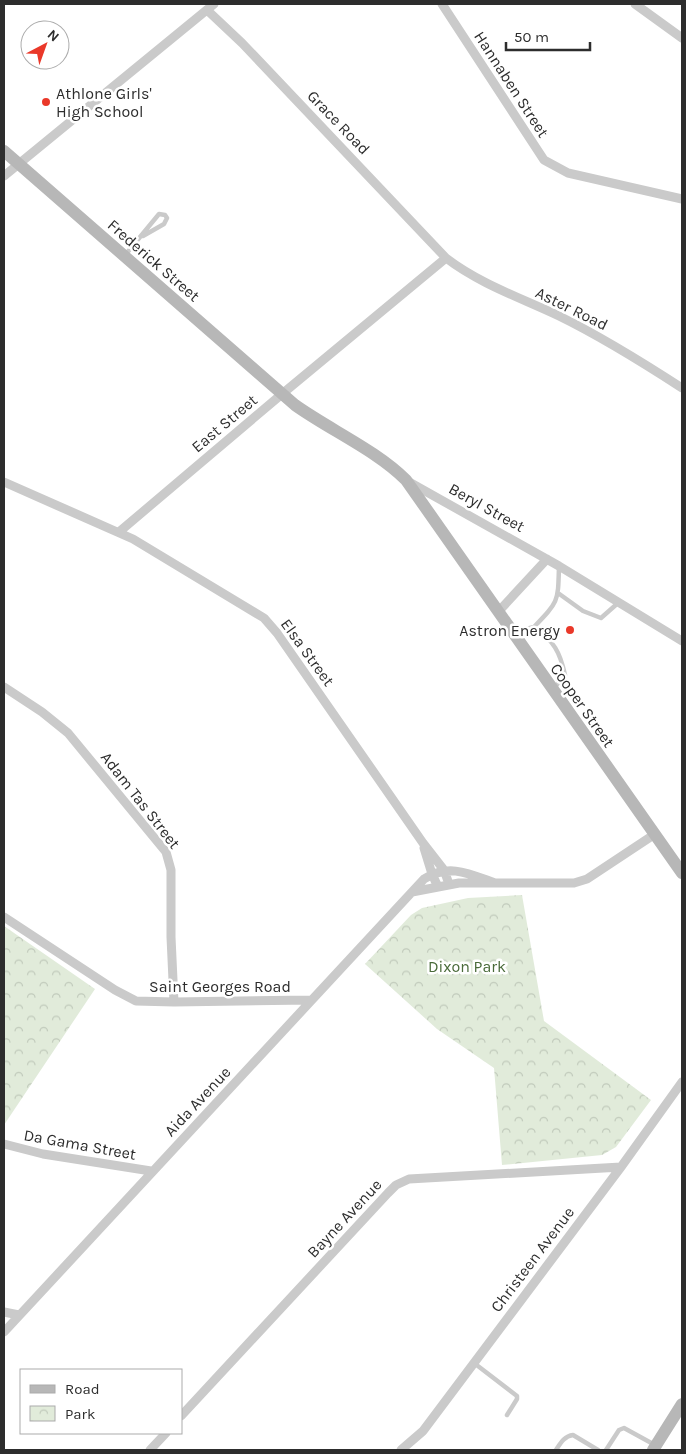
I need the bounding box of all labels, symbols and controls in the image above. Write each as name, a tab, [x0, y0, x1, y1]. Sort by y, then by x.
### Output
north arrow	[20, 20, 70, 70]
scale bar	[506, 20, 590, 52]
text: N	[44, 26, 63, 45]
street label: Hannaben Street	[470, 28, 553, 141]
text: 50 m	[514, 28, 549, 46]
place label: Athlone Girls' High School	[56, 84, 152, 121]
street label: Grace Road	[303, 86, 374, 158]
marker: Athlone Girls' High School	[40, 96, 52, 108]
street label: Frederick Street	[104, 215, 204, 305]
street label: Aster Road	[532, 283, 611, 334]
street label: East Street	[188, 390, 261, 456]
street label: Beryl Street	[446, 479, 528, 536]
street label: Elsa Street	[277, 615, 338, 690]
place label: Astron Energy	[459, 621, 561, 640]
marker: Astron Energy	[564, 624, 576, 636]
street label: Cooper Street	[547, 660, 619, 751]
street label: Adam Tas Street	[97, 748, 184, 853]
park label: Dixon Park	[428, 957, 506, 976]
street label: Saint Georges Road	[149, 977, 291, 996]
street label: Aida Avenue	[160, 1062, 235, 1140]
street label: Da Gama Street	[22, 1125, 138, 1164]
street label: Bayne Avenue	[303, 1175, 386, 1262]
street label: Christeen Avenue	[487, 1203, 578, 1316]
legend	[20, 1369, 182, 1434]
text: Road	[65, 1380, 100, 1398]
text: Park	[65, 1405, 95, 1423]

